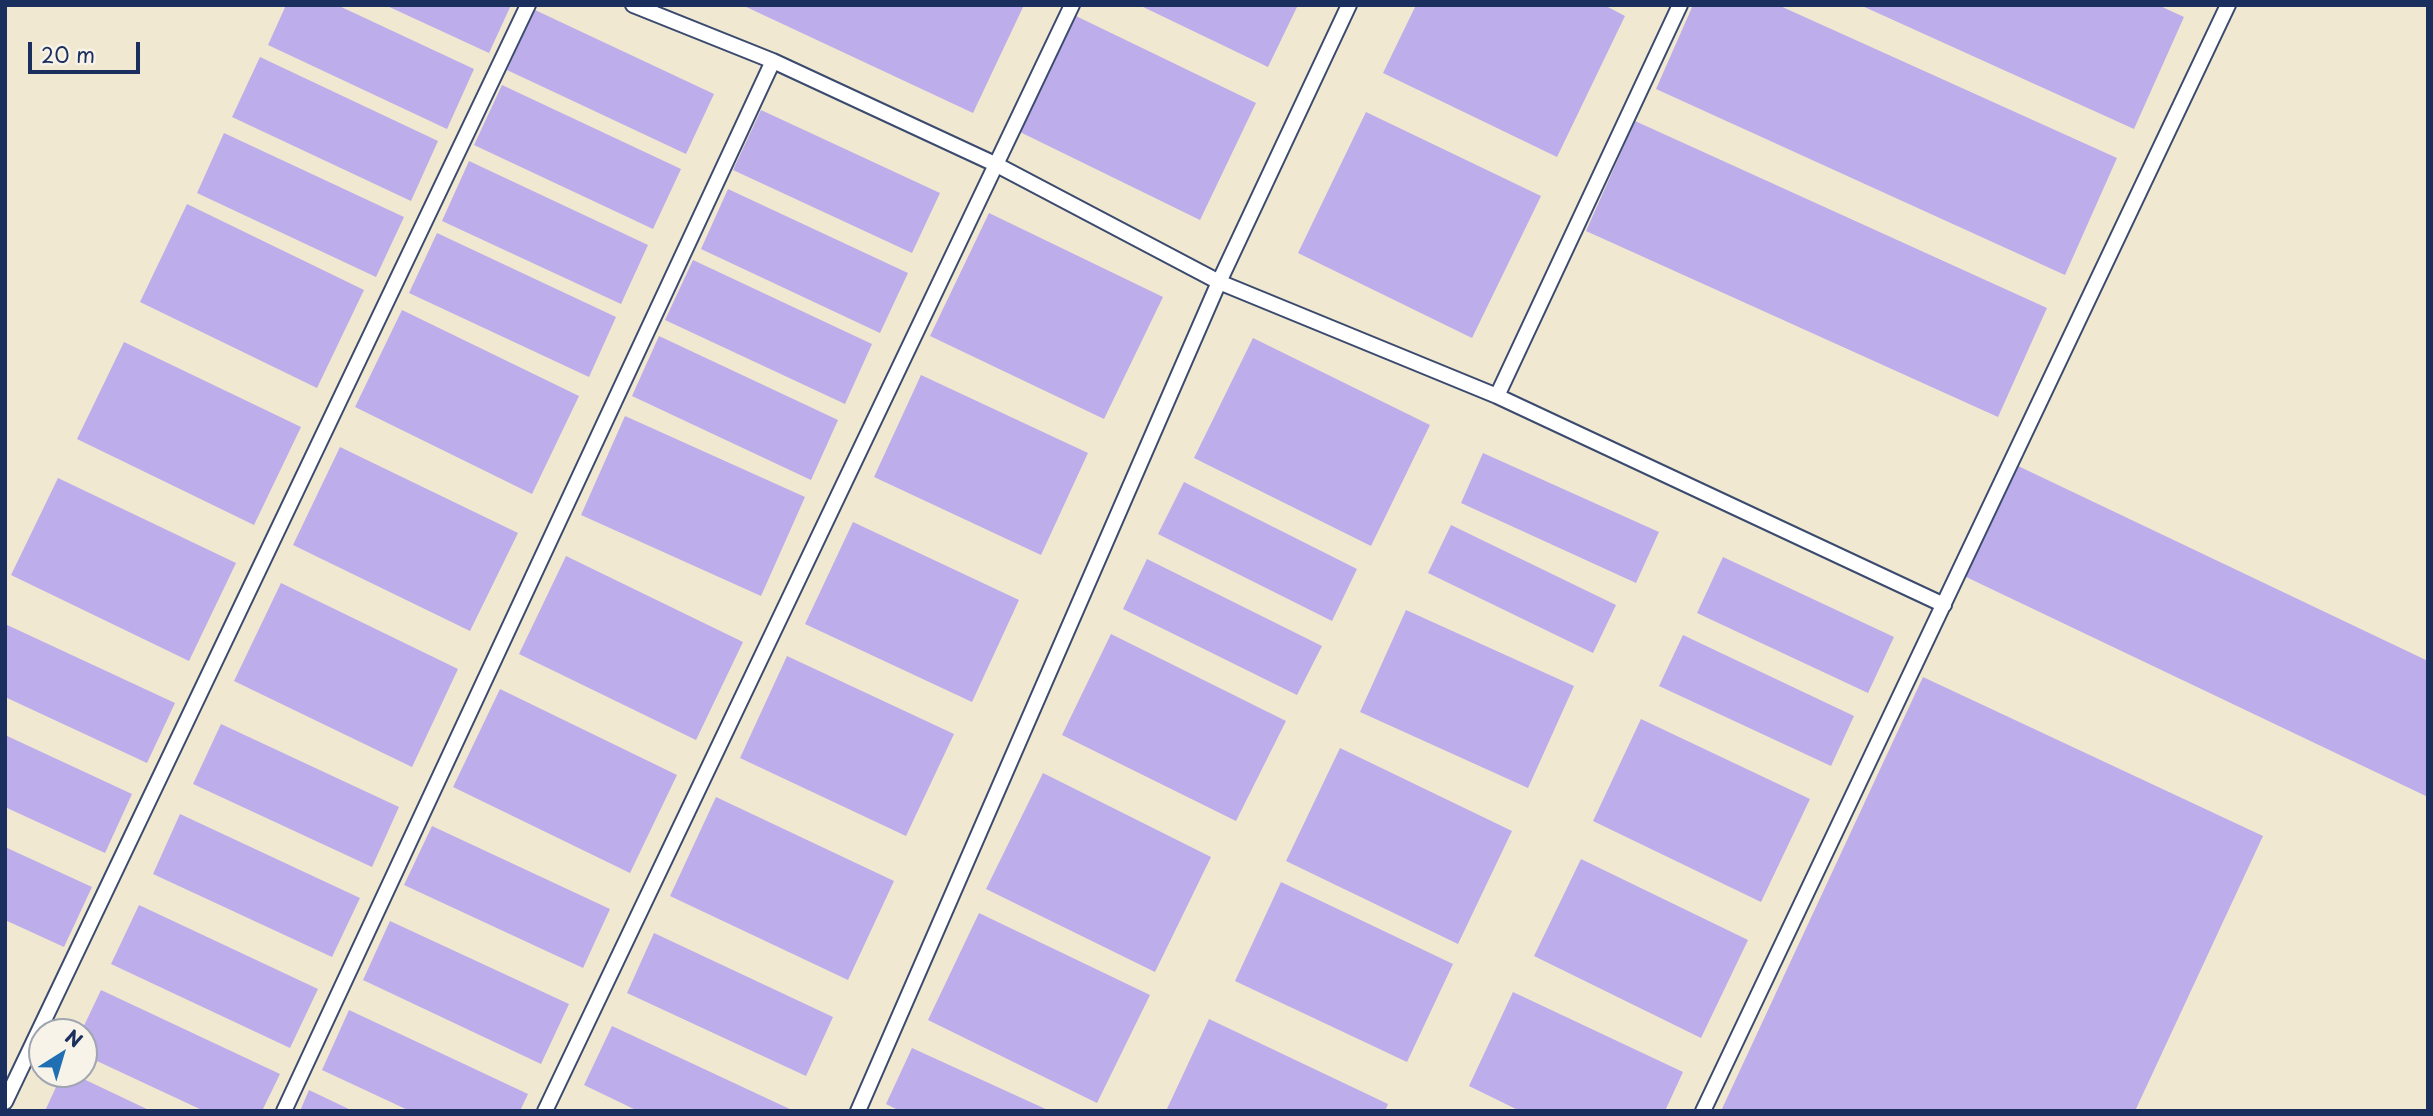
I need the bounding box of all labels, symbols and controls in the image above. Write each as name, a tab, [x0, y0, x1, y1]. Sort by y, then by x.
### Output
scale bar	[32, 28, 144, 72]
text: 20 m	[41, 38, 95, 70]
north arrow	[28, 1018, 98, 1088]
text: N	[60, 1022, 89, 1054]

